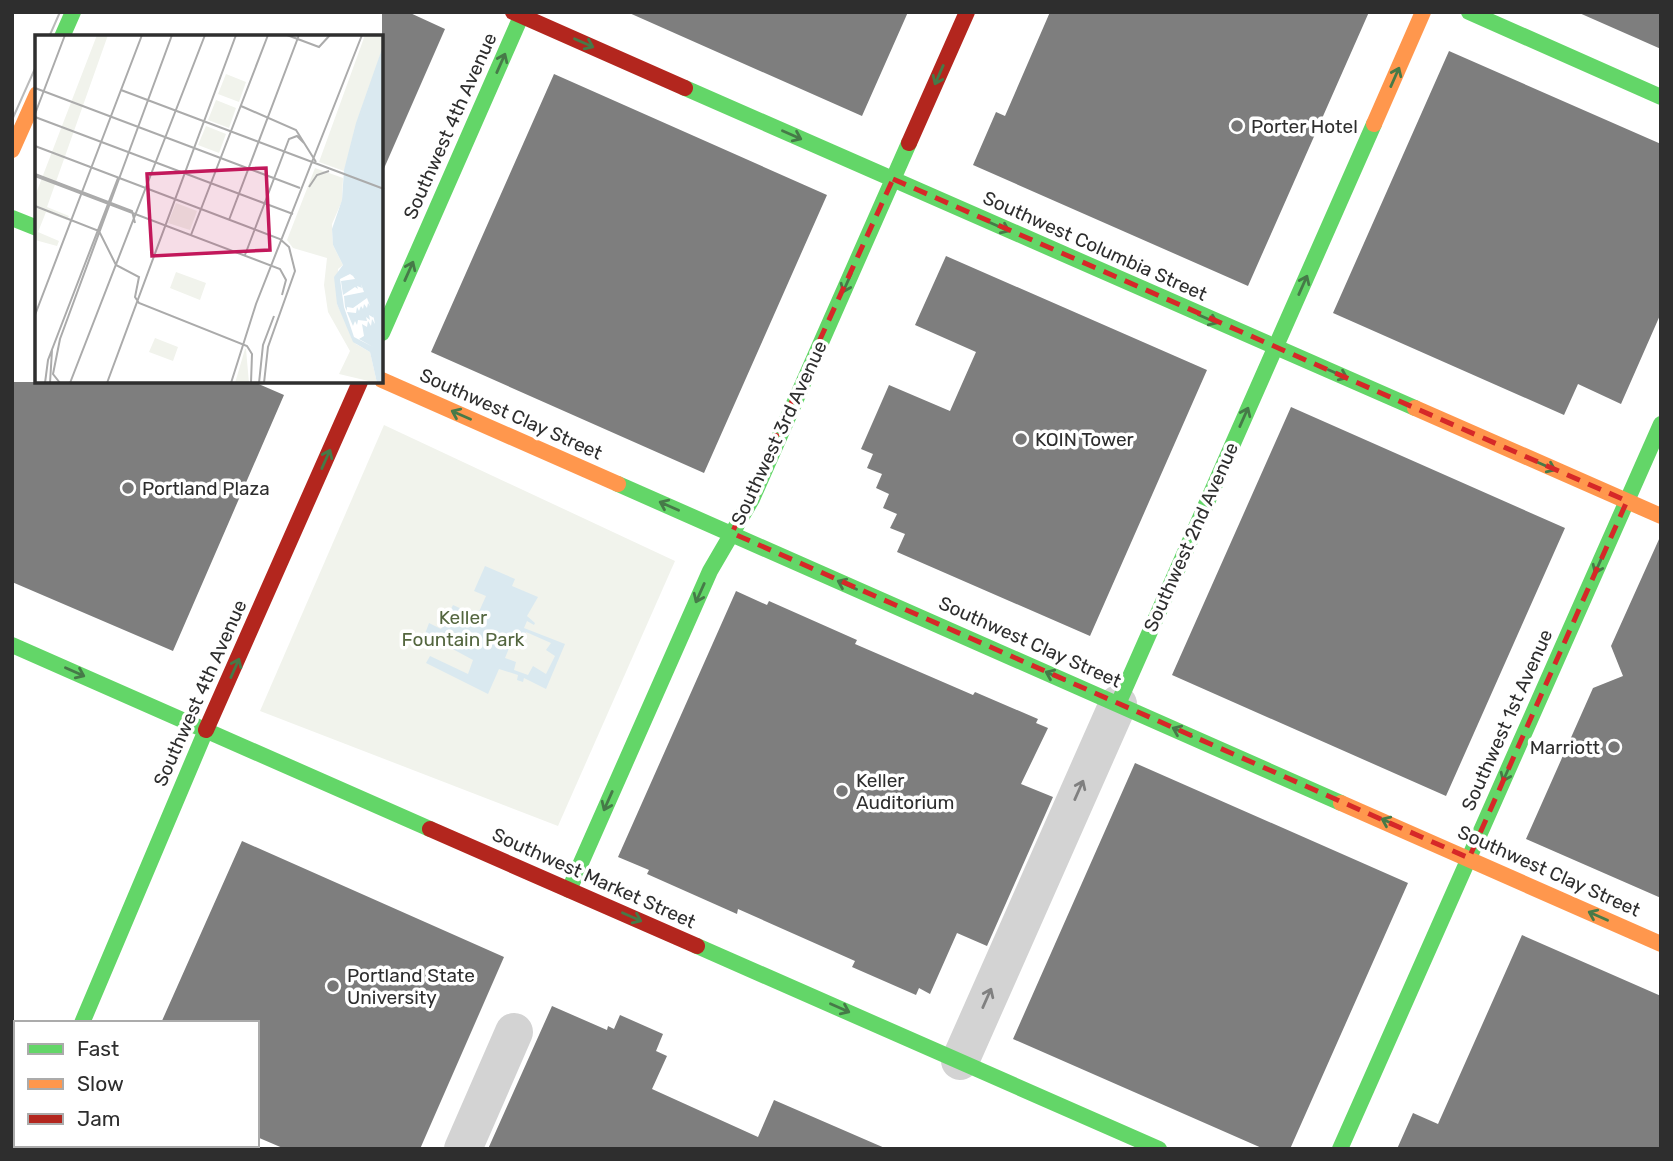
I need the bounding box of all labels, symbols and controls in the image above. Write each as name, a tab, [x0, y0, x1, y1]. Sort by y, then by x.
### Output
street label: Southwest 4th Avenue	[398, 29, 502, 223]
inset map	[35, 35, 383, 383]
one-way arrow	[573, 37, 594, 50]
one-way arrow	[495, 53, 508, 74]
one-way arrow	[932, 63, 945, 85]
one-way arrow	[1389, 66, 1402, 88]
place label: Porter Hotel	[1251, 115, 1358, 138]
marker: Porter Hotel	[1229, 118, 1245, 134]
one-way arrow	[781, 129, 802, 142]
street label: Southwest Columbia Street	[979, 186, 1211, 306]
one-way arrow	[989, 221, 1011, 234]
one-way arrow	[403, 261, 416, 282]
one-way arrow	[840, 272, 853, 293]
one-way arrow	[1297, 274, 1310, 296]
one-way arrow	[1197, 313, 1218, 326]
street label: Southwest 3rd Avenue	[726, 337, 832, 529]
street label: Southwest Clay Street	[416, 363, 606, 465]
one-way arrow	[1327, 368, 1348, 381]
one-way arrow	[1238, 407, 1251, 428]
one-way arrow	[451, 408, 472, 421]
place label: KOIN Tower	[1035, 428, 1135, 451]
marker: KOIN Tower	[1013, 431, 1029, 447]
street label: Southwest 2nd Avenue	[1139, 439, 1243, 635]
one-way arrow	[320, 449, 333, 470]
one-way arrow	[1535, 460, 1556, 473]
place label: Portland Plaza	[142, 477, 270, 500]
marker: Portland Plaza	[120, 480, 136, 496]
one-way arrow	[659, 499, 680, 512]
one-way arrow	[1592, 552, 1605, 574]
one-way arrow	[836, 578, 858, 591]
one-way arrow	[693, 582, 706, 603]
street label: Southwest Clay Street	[935, 591, 1125, 693]
street label: Southwest 4th Avenue	[148, 596, 252, 790]
park label: Keller Fountain Park	[402, 606, 525, 651]
street label: Southwest 1st Avenue	[1457, 626, 1557, 814]
one-way arrow	[229, 657, 242, 679]
one-way arrow	[64, 666, 85, 679]
one-way arrow	[1045, 669, 1066, 682]
one-way arrow	[1172, 725, 1194, 738]
place label: Marriott	[1530, 736, 1601, 759]
marker: Marriott	[1606, 739, 1622, 755]
one-way arrow	[1500, 760, 1513, 782]
place label: Keller Auditorium	[856, 769, 954, 814]
one-way arrow	[1073, 780, 1086, 802]
marker: Keller Auditorium	[834, 783, 850, 799]
one-way arrow	[601, 790, 614, 811]
one-way arrow	[1380, 816, 1402, 829]
street label: Southwest Clay Street	[1454, 820, 1644, 922]
street label: Southwest Market Street	[489, 823, 700, 934]
one-way arrow	[1588, 909, 1610, 922]
one-way arrow	[620, 911, 642, 924]
place label: Portland State University	[347, 964, 475, 1009]
marker: Portland State University	[325, 978, 341, 994]
one-way arrow	[981, 988, 994, 1010]
one-way arrow	[829, 1002, 850, 1015]
legend	[14, 1021, 259, 1147]
text: Fast	[77, 1036, 119, 1061]
text: Slow	[77, 1071, 124, 1096]
text: Jam	[77, 1106, 121, 1131]

